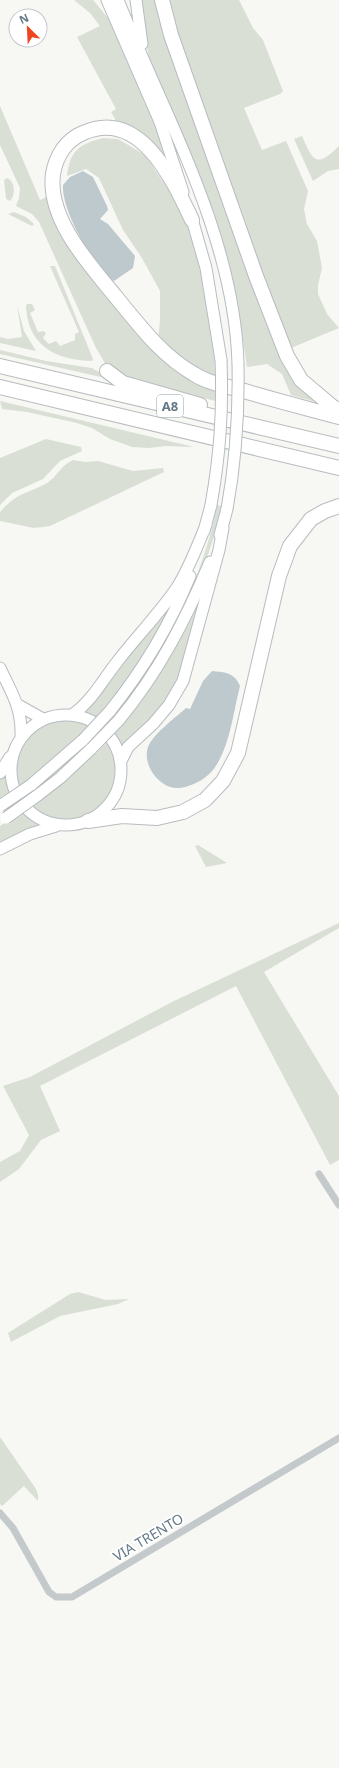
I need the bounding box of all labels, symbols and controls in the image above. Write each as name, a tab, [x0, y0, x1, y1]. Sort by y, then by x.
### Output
north arrow	[8, 8, 48, 48]
text: N	[17, 10, 31, 27]
road number: A8	[157, 395, 183, 417]
street label: VIA TRENTO	[109, 1508, 187, 1566]

